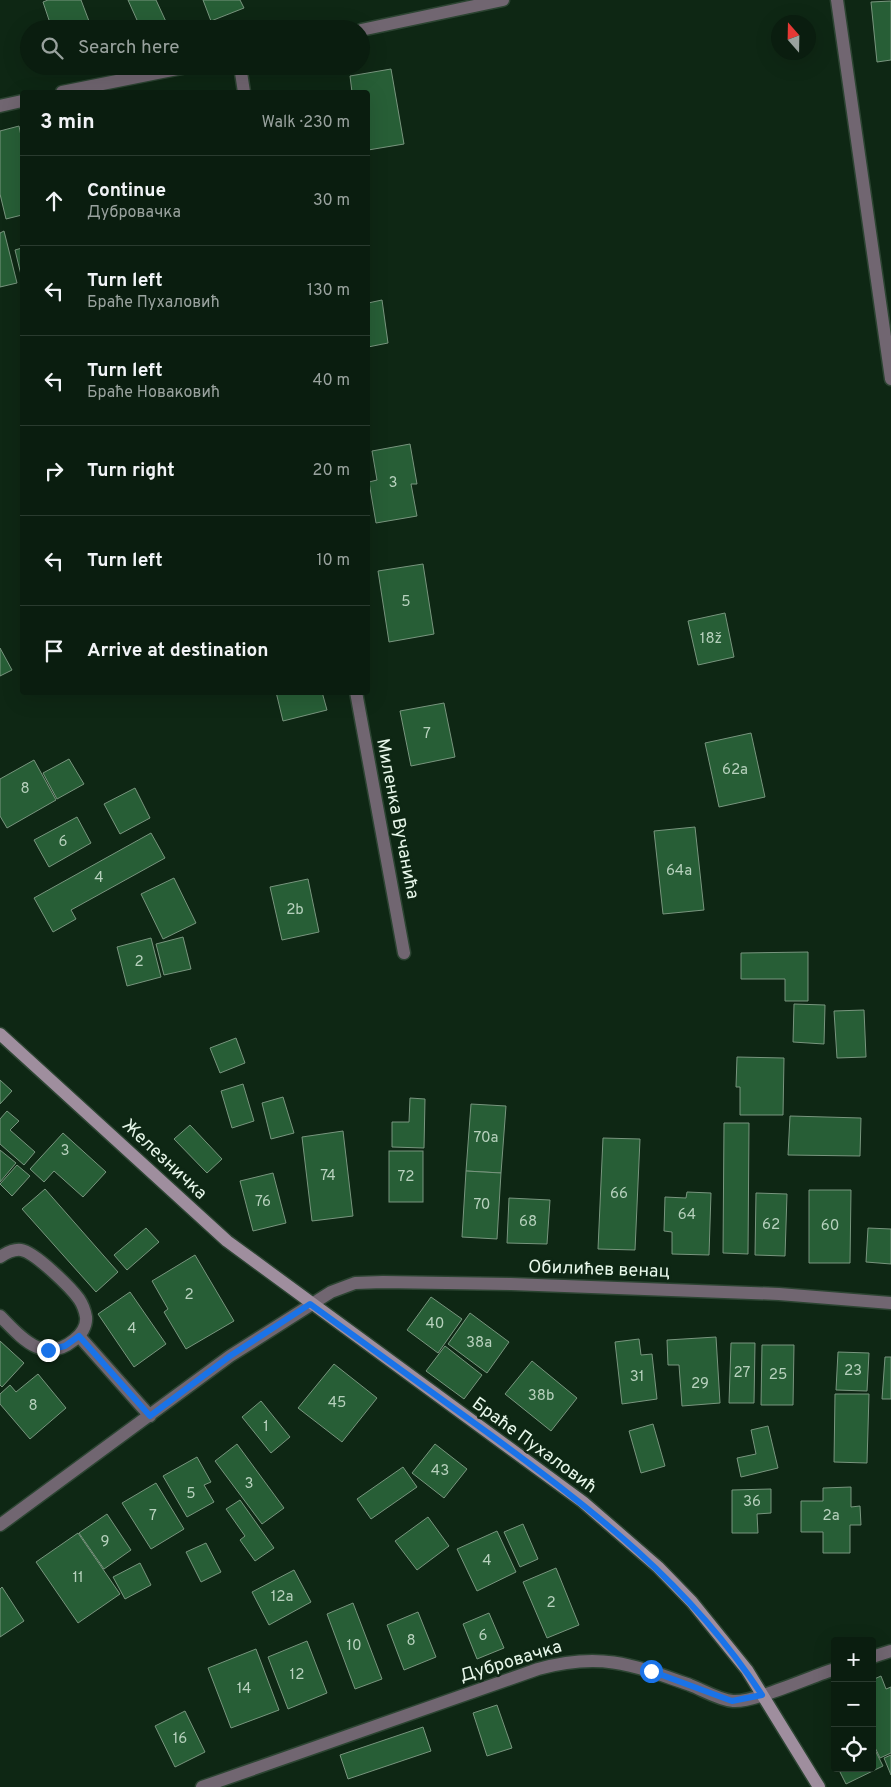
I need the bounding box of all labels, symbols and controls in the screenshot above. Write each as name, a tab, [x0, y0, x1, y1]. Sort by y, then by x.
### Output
north arrow	[771, 15, 816, 60]
search box	[20, 20, 370, 75]
icon: search	[38, 34, 66, 62]
text: Search here	[78, 36, 180, 60]
text: 3 min	[40, 109, 95, 136]
text: Walk · 230 m	[261, 113, 350, 133]
text: Continue	[87, 179, 166, 203]
icon: ahead	[40, 187, 68, 215]
text: 30 m	[313, 191, 350, 211]
text: Дубровачка	[87, 203, 181, 223]
text: Turn left	[87, 269, 163, 293]
icon: left	[40, 277, 68, 305]
text: 130 m	[307, 281, 350, 301]
text: Браће Пухаловић	[87, 293, 220, 313]
text: Turn left	[87, 359, 163, 383]
icon: left	[40, 367, 68, 395]
text: 40 m	[312, 371, 350, 391]
text: Браће Новаковић	[87, 383, 220, 403]
icon: right	[40, 457, 68, 485]
text: Turn right	[87, 459, 175, 483]
text: 20 m	[313, 461, 350, 481]
house number: 3	[388, 474, 398, 493]
icon: left	[40, 547, 68, 575]
text: Turn left	[87, 549, 163, 573]
text: 10 m	[316, 551, 350, 571]
house number: 5	[401, 593, 411, 612]
house number: 18ž	[700, 630, 722, 649]
icon: arrive	[40, 637, 68, 665]
text: Arrive at destination	[87, 639, 268, 663]
house number: 7	[423, 725, 431, 744]
street label: Миленка Вучанића	[370, 737, 424, 901]
house number: 62a	[722, 761, 748, 780]
house number: 8	[20, 780, 30, 799]
house number: 6	[59, 833, 68, 852]
house number: 64a	[666, 862, 692, 881]
house number: 4	[94, 869, 104, 888]
house number: 2b	[286, 901, 304, 920]
house number: 2	[134, 953, 144, 972]
street label: Железничка	[117, 1115, 211, 1205]
house number: 70a	[474, 1129, 498, 1148]
house number: 3	[60, 1142, 70, 1161]
house number: 74	[320, 1167, 336, 1186]
house number: 72	[398, 1168, 414, 1187]
house number: 66	[610, 1185, 628, 1204]
house number: 76	[255, 1193, 271, 1212]
house number: 70	[473, 1196, 491, 1215]
house number: 64	[678, 1206, 696, 1225]
house number: 68	[519, 1213, 537, 1232]
house number: 62	[762, 1216, 780, 1235]
house number: 60	[821, 1217, 839, 1236]
street label: Обилићев венац	[528, 1256, 670, 1284]
house number: 2	[184, 1286, 194, 1305]
house number: 40	[426, 1315, 444, 1334]
house number: 4	[127, 1320, 137, 1339]
house number: 38a	[466, 1334, 492, 1353]
route end	[37, 1339, 60, 1362]
house number: 23	[844, 1362, 862, 1381]
house number: 27	[734, 1364, 751, 1383]
house number: 25	[769, 1366, 787, 1385]
house number: 31	[630, 1368, 644, 1387]
house number: 29	[691, 1375, 709, 1394]
house number: 38b	[528, 1387, 554, 1406]
street label: Браће Пухаловић	[467, 1393, 601, 1499]
house number: 45	[328, 1394, 346, 1413]
house number: 8	[28, 1397, 38, 1416]
house number: 1	[263, 1418, 269, 1437]
house number: 43	[431, 1462, 449, 1481]
house number: 3	[244, 1475, 254, 1494]
house number: 5	[186, 1485, 196, 1504]
house number: 36	[743, 1493, 761, 1512]
house number: 7	[149, 1507, 157, 1526]
house number: 2a	[822, 1507, 840, 1526]
house number: 9	[101, 1533, 109, 1552]
house number: 4	[482, 1552, 492, 1571]
house number: 11	[72, 1569, 84, 1588]
house number: 12a	[271, 1588, 293, 1607]
house number: 2	[546, 1594, 556, 1613]
house number: 6	[479, 1627, 488, 1646]
house number: 8	[406, 1632, 416, 1651]
street label: Дубровачка	[457, 1636, 565, 1688]
house number: 10	[346, 1637, 362, 1656]
map controls	[831, 1637, 876, 1772]
button: +	[831, 1637, 876, 1682]
route start	[640, 1660, 663, 1683]
house number: 12	[290, 1666, 304, 1685]
house number: 14	[237, 1680, 251, 1699]
button: −	[831, 1682, 876, 1727]
button: locate	[831, 1727, 876, 1772]
house number: 16	[173, 1730, 187, 1749]

